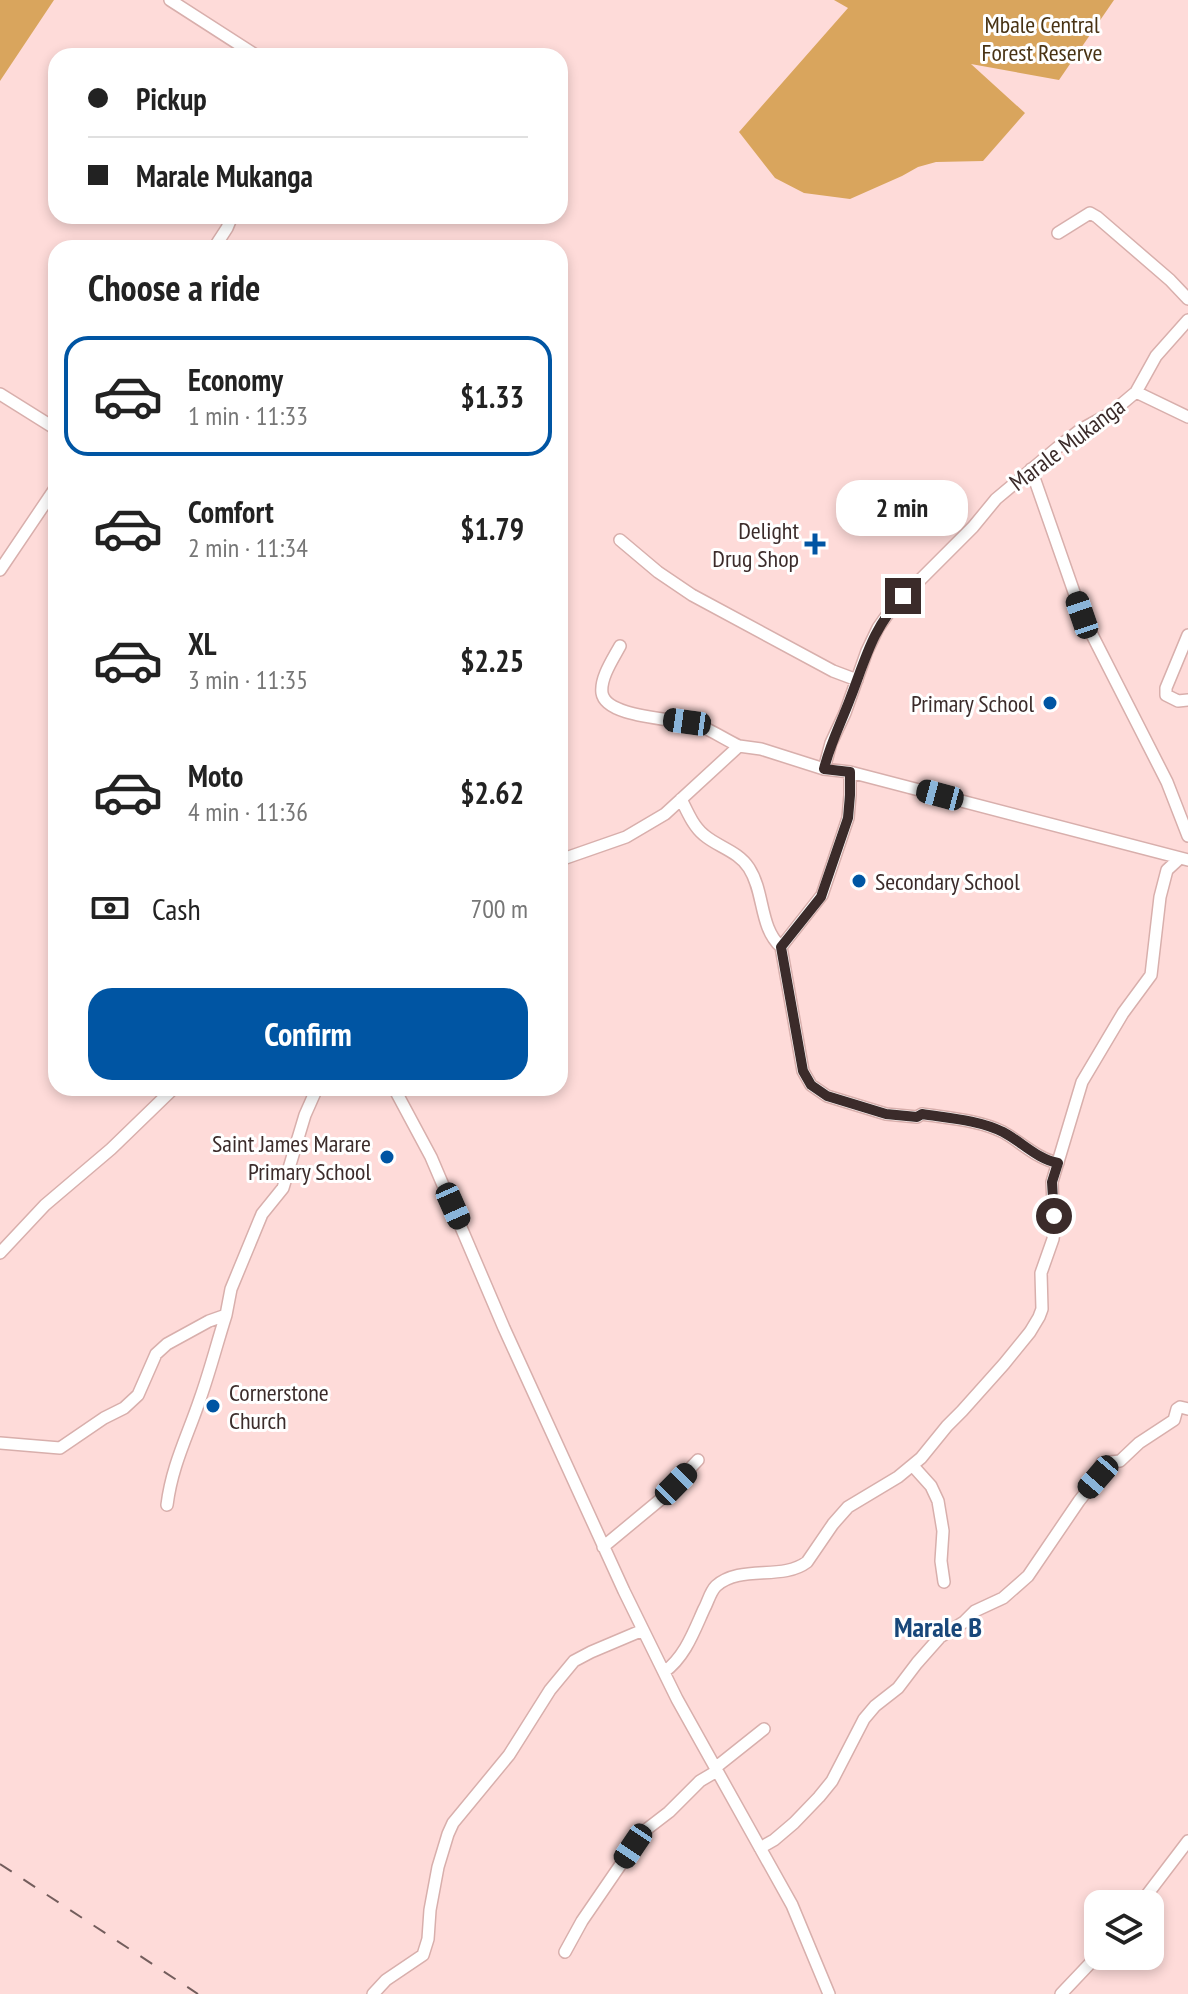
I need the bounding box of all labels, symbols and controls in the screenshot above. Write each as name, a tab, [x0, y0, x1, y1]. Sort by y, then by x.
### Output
park label: Mbale Central Forest Reserve	[982, 9, 1102, 68]
text: Pickup	[136, 79, 207, 118]
text: Marale Mukanga	[136, 156, 313, 195]
text: Choose a ride	[88, 264, 260, 311]
icon: car	[92, 360, 164, 432]
text: Economy	[188, 360, 283, 399]
text: $1.33	[460, 377, 524, 416]
street label: Marale Mukanga	[1003, 390, 1131, 498]
text: 1 min · 11:33	[188, 399, 308, 432]
callout: 2 min	[837, 480, 969, 536]
text: 2 min	[876, 491, 928, 524]
icon: car	[92, 492, 164, 564]
text: Comfort	[188, 492, 274, 531]
text: $1.79	[460, 509, 524, 548]
place label: Delight Drug Shop	[712, 515, 799, 574]
text: 2 min · 11:34	[188, 531, 308, 564]
marker: Delight Drug Shop	[806, 535, 824, 553]
route end	[885, 578, 921, 614]
car	[1063, 588, 1101, 642]
icon: car	[92, 624, 164, 696]
text: XL	[188, 624, 217, 663]
text: $2.25	[460, 641, 524, 680]
text: 3 min · 11:35	[188, 663, 308, 696]
place label: Primary School	[911, 688, 1034, 719]
marker: Primary School	[1041, 694, 1059, 712]
car	[662, 707, 712, 737]
icon: car	[92, 756, 164, 828]
text: Moto	[188, 756, 243, 795]
text: $2.62	[460, 773, 524, 812]
car	[914, 777, 966, 813]
text: 4 min · 11:36	[188, 795, 308, 828]
place label: Secondary School	[875, 866, 1020, 897]
marker: Secondary School	[850, 872, 868, 890]
icon: cash	[88, 886, 132, 930]
text: Cash	[152, 889, 201, 928]
text: 700 m	[470, 892, 528, 925]
button: Confirm	[88, 988, 528, 1080]
place label: Saint James Marare Primary School	[212, 1128, 371, 1187]
marker: Saint James Marare Primary School	[378, 1148, 396, 1166]
car	[432, 1179, 474, 1233]
route start	[1036, 1198, 1072, 1234]
place label: Cornerstone Church	[229, 1377, 329, 1436]
marker: Cornerstone Church	[204, 1397, 222, 1415]
car	[1073, 1451, 1123, 1503]
car	[651, 1459, 701, 1509]
district label: Marale B	[894, 1608, 982, 1645]
car	[610, 1819, 656, 1873]
map controls	[1084, 1890, 1164, 1970]
button: layers	[1084, 1890, 1164, 1970]

